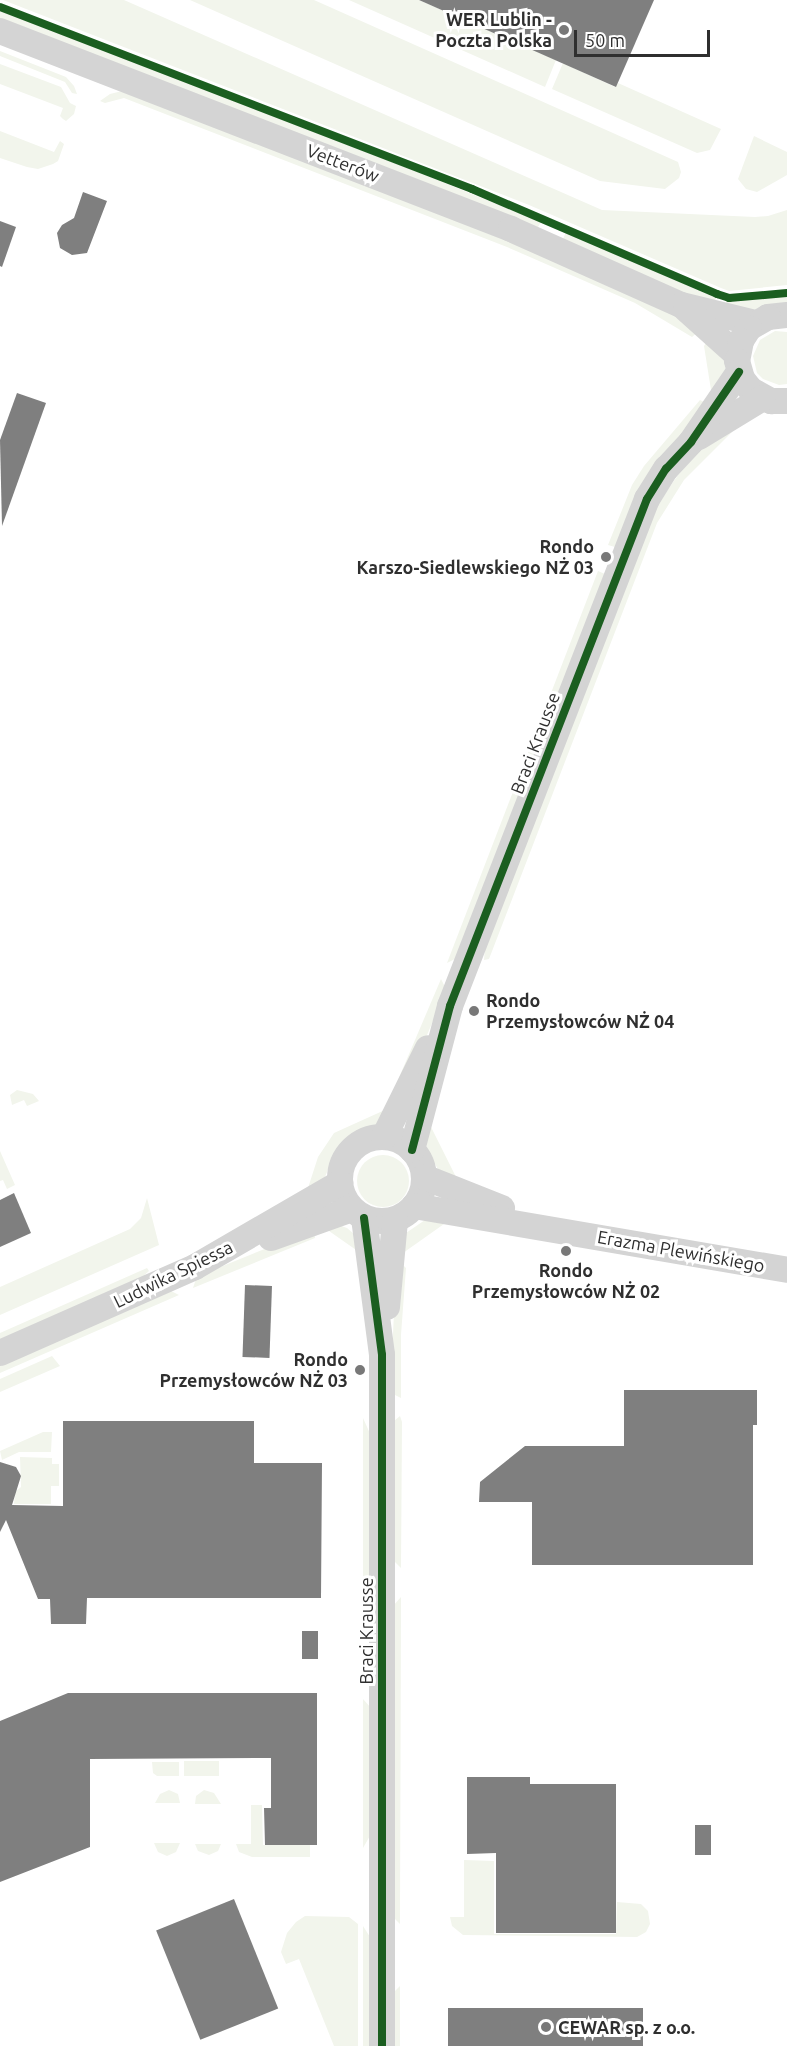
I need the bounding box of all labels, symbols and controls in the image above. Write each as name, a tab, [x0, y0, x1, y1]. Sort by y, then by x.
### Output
place label: WER Lublin - Poczta Polska	[435, 9, 552, 52]
scale bar	[577, 18, 714, 56]
marker: WER Lublin - Poczta Polska	[557, 23, 571, 37]
text: 50 m	[585, 30, 625, 50]
street label: Vetterów	[304, 139, 382, 187]
place label: Rondo Karszo-Siedlewskiego NŻ 03	[356, 536, 594, 578]
marker: Rondo Karszo-Siedlewskiego NŻ 03	[599, 550, 613, 564]
street label: Braci Krausse	[506, 689, 564, 797]
place label: Rondo Przemysłowców NŻ 04	[486, 990, 674, 1032]
marker: Rondo Przemysłowców NŻ 04	[467, 1004, 481, 1018]
street label: Erazma Plewińskiego	[596, 1226, 766, 1276]
street label: Ludwika Spiessa	[110, 1236, 236, 1312]
marker: Rondo Przemysłowców NŻ 02	[559, 1244, 573, 1258]
place label: Rondo Przemysłowców NŻ 02	[472, 1260, 660, 1302]
place label: Rondo Przemysłowców NŻ 03	[160, 1349, 348, 1392]
marker: Rondo Przemysłowców NŻ 03	[353, 1363, 367, 1377]
street label: Braci Krausse	[355, 1577, 377, 1685]
place label: CEWAR sp. z o.o.	[558, 2016, 695, 2038]
marker: CEWAR sp. z o.o.	[539, 2020, 553, 2034]

